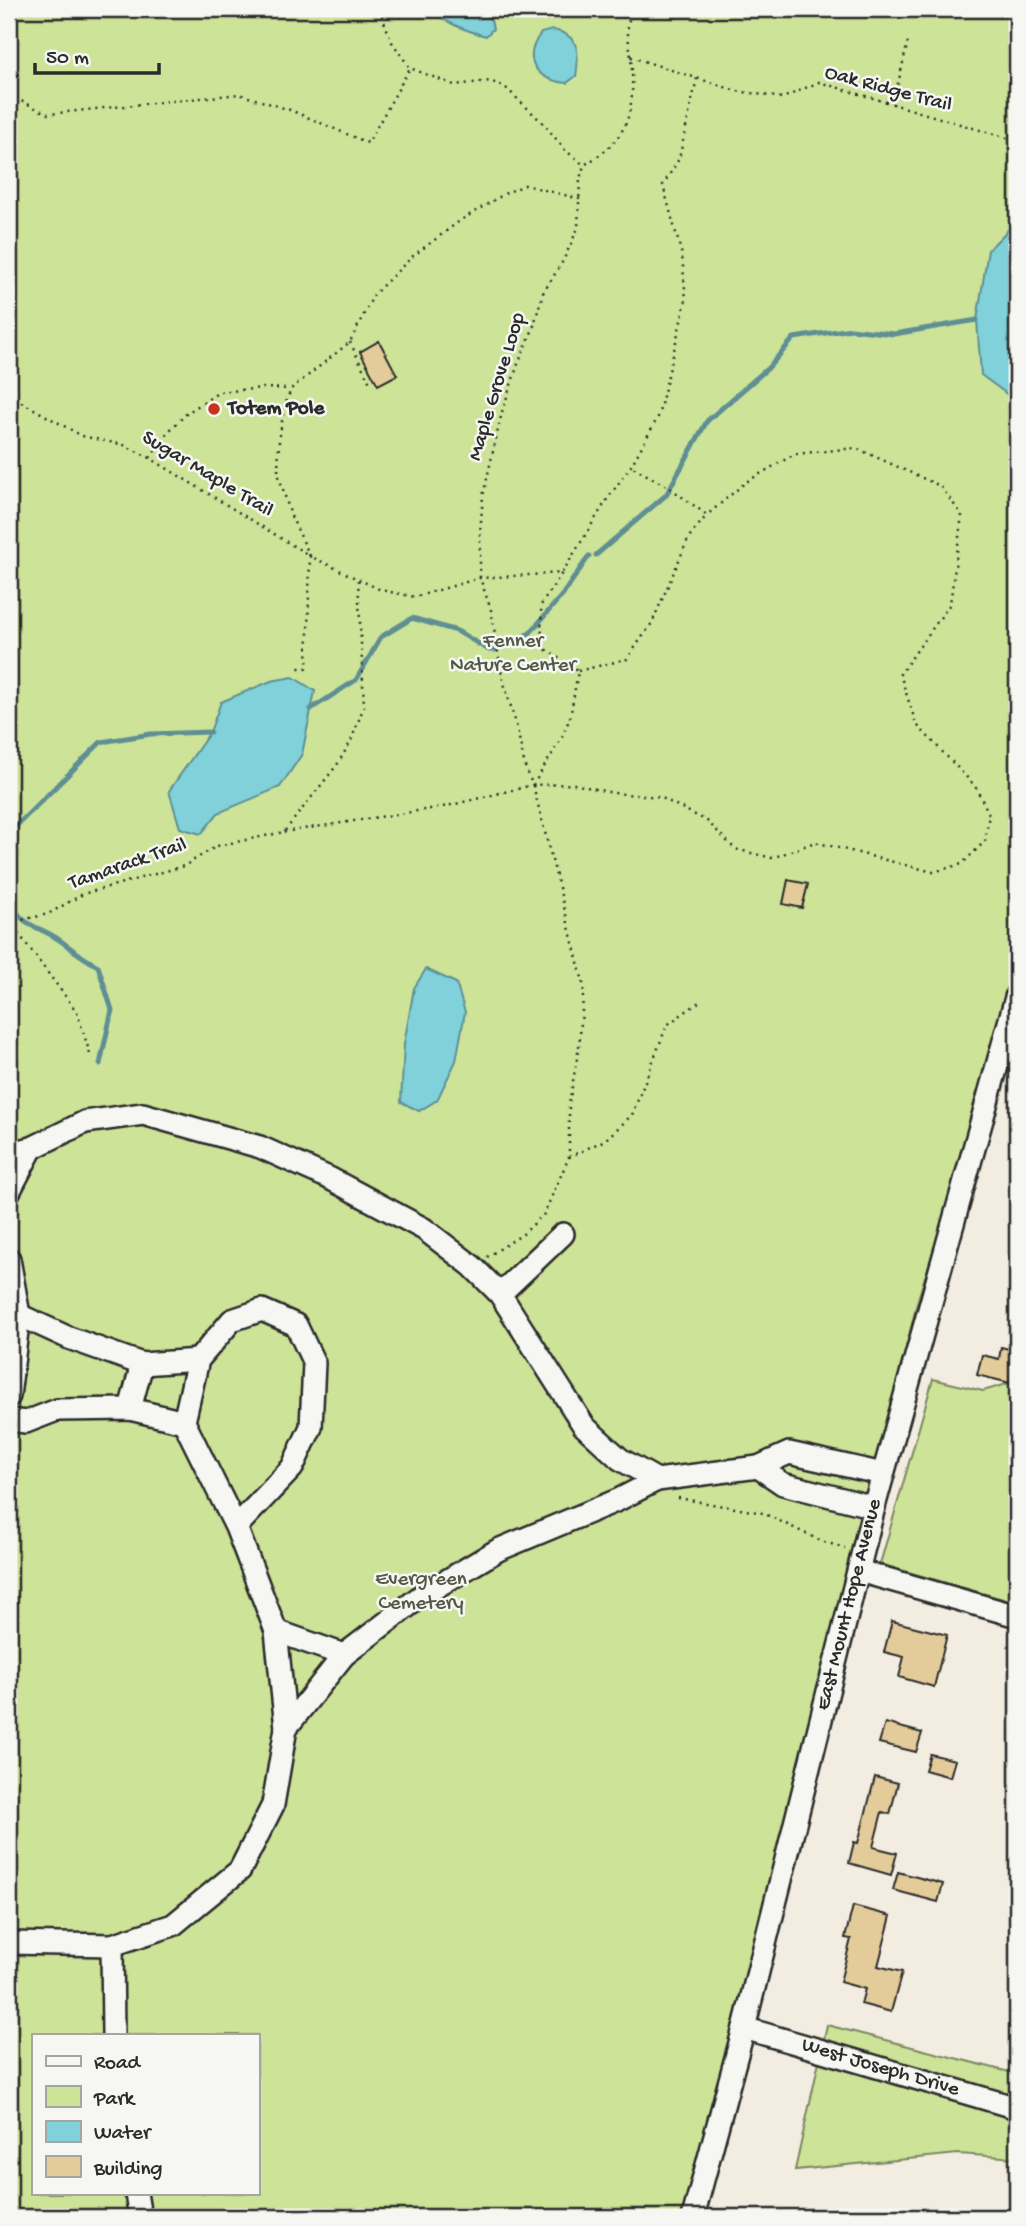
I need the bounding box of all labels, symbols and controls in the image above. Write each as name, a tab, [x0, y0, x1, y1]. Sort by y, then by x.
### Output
scale bar	[35, 32, 159, 76]
text: 50 m	[46, 47, 89, 72]
street label: Oak Ridge Trail	[822, 61, 954, 119]
street label: Maple Grove Loop	[464, 309, 533, 464]
place label: Totem Pole	[226, 397, 325, 422]
marker: Totem Pole	[206, 401, 222, 417]
street label: Sugar Maple Trail	[137, 426, 277, 524]
park label: Fenner Nature Center	[450, 630, 578, 679]
street label: Tamarack Trail	[65, 833, 190, 897]
street label: East Mount Hope Avenue	[811, 1495, 888, 1713]
park label: Evergreen Cemetery	[375, 1568, 467, 1617]
street label: West Joseph Drive	[799, 2033, 963, 2103]
legend	[32, 2034, 259, 2194]
text: Road	[94, 2052, 142, 2077]
text: Park	[93, 2088, 137, 2113]
text: Water	[94, 2122, 152, 2147]
text: Building	[93, 2158, 163, 2183]

